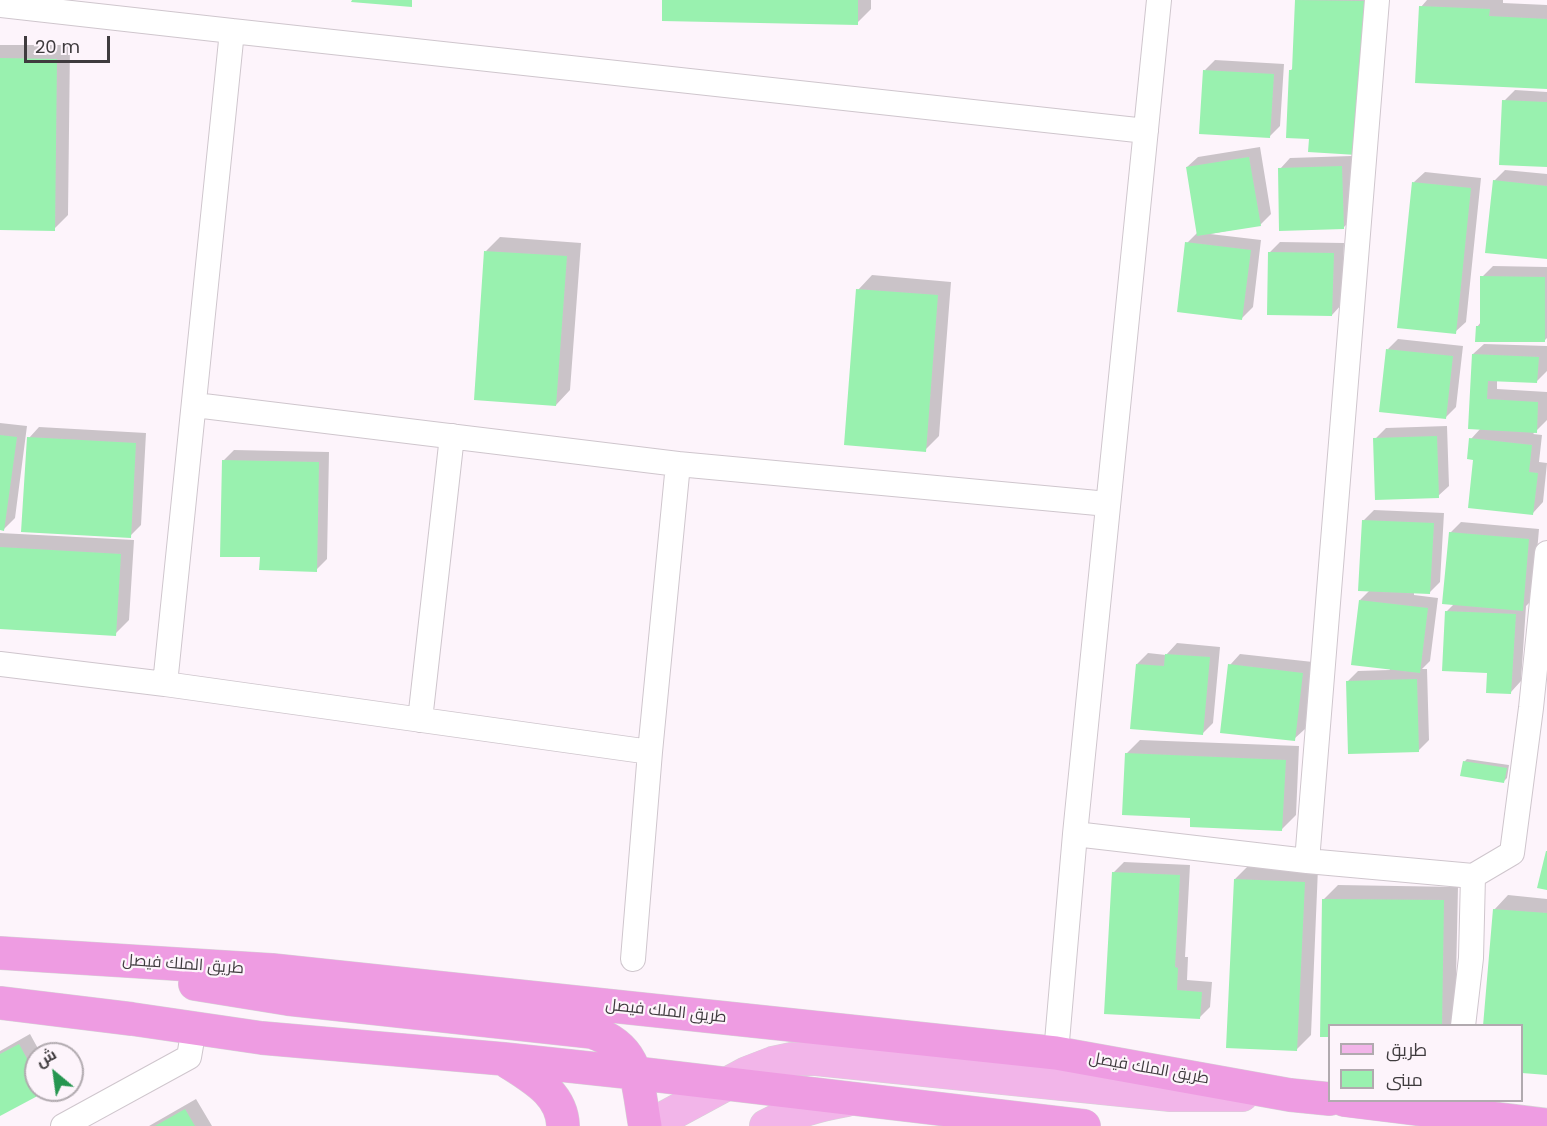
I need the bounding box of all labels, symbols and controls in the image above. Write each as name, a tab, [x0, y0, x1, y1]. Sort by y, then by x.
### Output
scale bar	[27, 24, 112, 62]
text: 20 m	[35, 34, 80, 59]
street label: طريق الملك فيصل	[122, 951, 244, 979]
street label: طريق الملك فيصل	[604, 996, 728, 1028]
legend	[1328, 1024, 1523, 1102]
text: طريق	[1386, 1037, 1427, 1062]
north arrow	[24, 1042, 84, 1102]
text: ش	[31, 1043, 61, 1073]
street label: طريق الملك فيصل	[1087, 1049, 1211, 1089]
text: مبنى	[1386, 1067, 1423, 1092]

